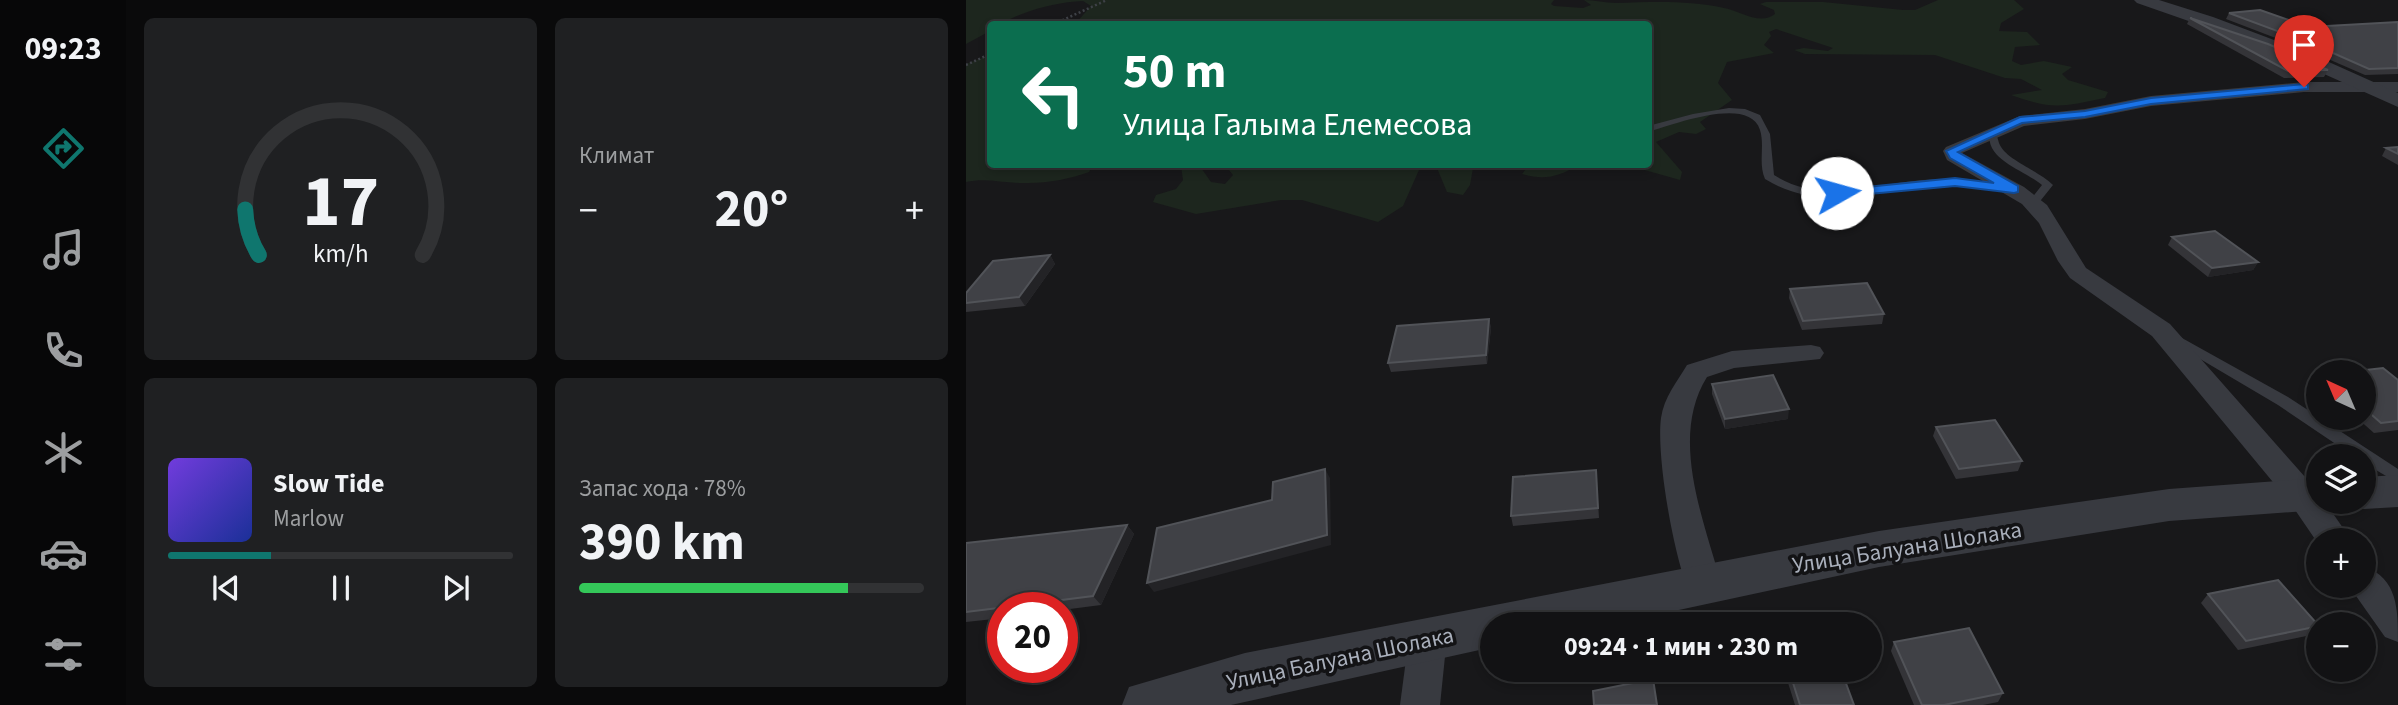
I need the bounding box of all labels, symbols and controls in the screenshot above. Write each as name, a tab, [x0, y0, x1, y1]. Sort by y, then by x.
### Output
pin	[2274, 15, 2334, 87]
text: 09:23	[24, 26, 102, 72]
icon: arrive	[2285, 26, 2323, 64]
text: 50 m	[1123, 37, 1227, 107]
icon: left	[1008, 49, 1099, 140]
text: Улица Галыма Елемесова	[1123, 102, 1472, 148]
icon: directions	[39, 124, 88, 173]
text: Климат	[579, 139, 654, 172]
text: 17	[302, 150, 379, 254]
position arrow	[1800, 156, 1874, 230]
text: 20°	[715, 173, 788, 247]
text: −	[579, 184, 598, 238]
text: +	[905, 184, 924, 238]
icon: music	[39, 225, 88, 274]
text: km/h	[313, 236, 368, 272]
icon: phone	[39, 326, 88, 375]
north arrow	[2306, 360, 2376, 430]
map controls	[2306, 360, 2376, 682]
icon: climate	[39, 428, 88, 477]
button: layers	[2306, 444, 2376, 514]
text: Slow Tide	[273, 465, 384, 502]
text: Запас хода · 78%	[579, 472, 746, 505]
text: Marlow	[273, 502, 344, 535]
text: 390 km	[579, 506, 745, 580]
street label: Улица Балуана Шолака	[1790, 513, 2024, 582]
button: +	[2306, 528, 2376, 598]
icon: car	[39, 529, 88, 578]
icon: previous	[207, 569, 245, 607]
icon: pause	[322, 569, 360, 607]
icon: next	[437, 569, 475, 607]
speed limit sign: 20	[987, 592, 1078, 683]
button: −	[2306, 612, 2376, 682]
street label: Улица Балуана Шолака	[1223, 618, 1457, 699]
text: 09:24 · 1 мин · 230 m	[1564, 628, 1798, 665]
icon: filters	[39, 630, 88, 679]

